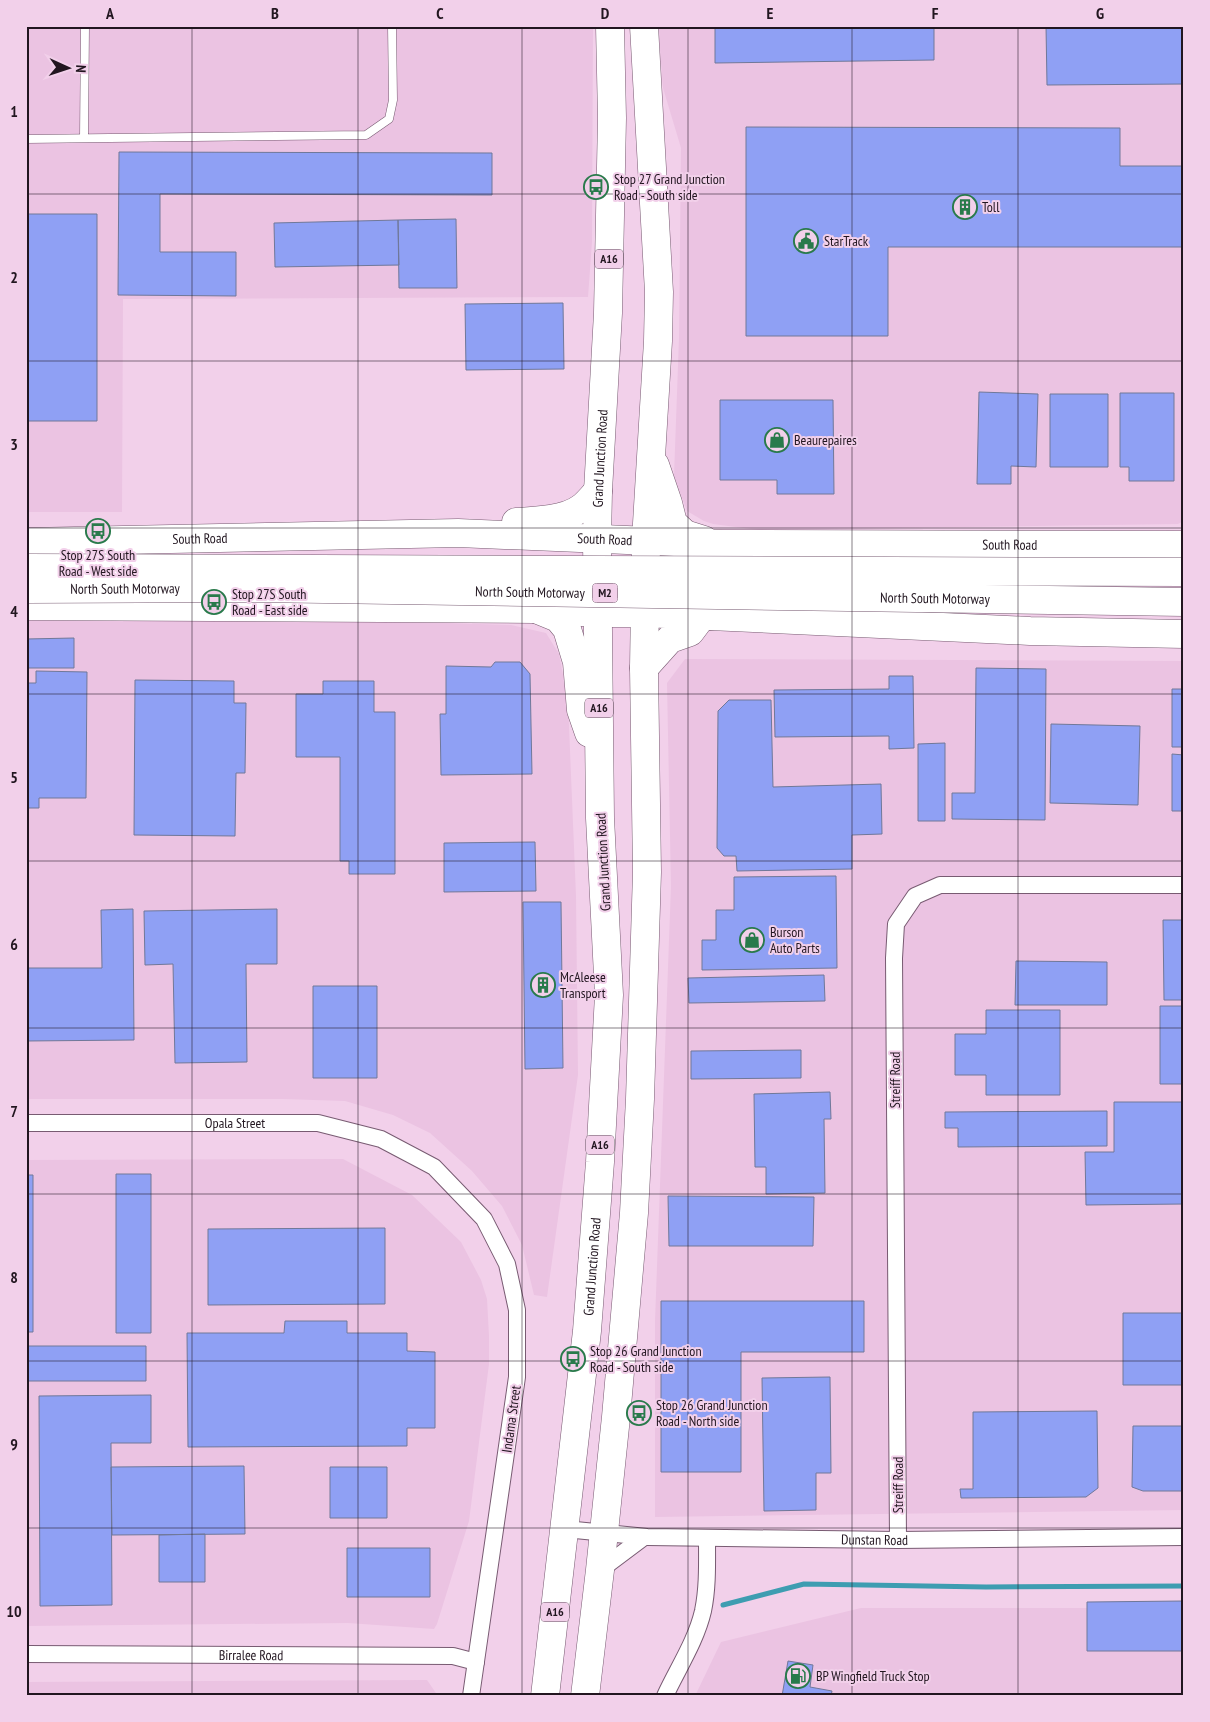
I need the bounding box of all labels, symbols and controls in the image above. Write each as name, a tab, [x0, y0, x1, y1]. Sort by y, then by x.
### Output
text: A	[105, 3, 115, 23]
text: B	[271, 3, 279, 23]
text: C	[436, 3, 444, 23]
text: D	[601, 3, 610, 23]
text: E	[767, 3, 774, 23]
text: F	[932, 3, 939, 23]
text: G	[1096, 3, 1104, 23]
north arrow	[42, 42, 92, 92]
text: N	[72, 64, 90, 73]
text: 1	[10, 101, 18, 121]
place label: Stop 27 Grand Junction Road - South side	[614, 170, 725, 204]
bus stop icon: Stop 27 Grand Junction Road - South side	[583, 174, 609, 200]
building icon: Toll	[952, 194, 978, 220]
place label: Toll	[982, 198, 1000, 216]
public building icon: StarTrack	[793, 228, 819, 254]
place label: StarTrack	[824, 232, 869, 250]
road number: A16	[595, 250, 623, 268]
text: 2	[10, 267, 18, 287]
street label: Grand Junction Road	[589, 409, 612, 508]
shop icon: Beaurepaires	[764, 427, 790, 453]
place label: Beaurepaires	[794, 431, 857, 449]
text: 3	[10, 434, 18, 454]
bus stop icon: Stop 27S South Road - West side	[85, 518, 111, 544]
street label: South Road	[172, 529, 228, 548]
street label: South Road	[577, 529, 633, 549]
street label: South Road	[982, 536, 1037, 554]
place label: Stop 27S South Road - West side	[59, 546, 137, 580]
street label: North South Motorway	[70, 579, 181, 598]
street label: North South Motorway	[475, 582, 586, 602]
road number: M2	[592, 584, 618, 602]
place label: Stop 27S South Road - East side	[232, 585, 308, 619]
street label: North South Motorway	[880, 588, 991, 608]
bus stop icon: Stop 27S South Road - East side	[201, 589, 227, 615]
text: 4	[10, 601, 18, 621]
road number: A16	[585, 698, 613, 718]
text: 5	[10, 767, 18, 787]
street label: Grand Junction Road	[591, 813, 615, 911]
place label: Burson Auto Parts	[770, 923, 820, 957]
shop icon: Burson Auto Parts	[739, 927, 765, 953]
text: 6	[10, 934, 18, 954]
place label: McAleese Transport	[560, 968, 606, 1002]
building icon: McAleese Transport	[530, 972, 556, 998]
street label: Streiff Road	[886, 1052, 904, 1108]
text: 7	[10, 1101, 18, 1121]
street label: Opala Street	[205, 1114, 265, 1132]
road number: A16	[586, 1136, 614, 1154]
street label: Grand Junction Road	[579, 1217, 605, 1316]
text: 8	[10, 1267, 18, 1287]
place label: Stop 26 Grand Junction Road - South side	[590, 1342, 702, 1376]
bus stop icon: Stop 26 Grand Junction Road - South side	[560, 1346, 586, 1372]
street label: Indama Street	[497, 1384, 525, 1454]
place label: Stop 26 Grand Junction Road - North side	[656, 1396, 768, 1430]
bus stop icon: Stop 26 Grand Junction Road - North side	[626, 1400, 652, 1426]
text: 9	[10, 1434, 18, 1454]
street label: Streiff Road	[889, 1457, 907, 1513]
street label: Dunstan Road	[841, 1530, 908, 1549]
text: 10	[6, 1601, 22, 1621]
road number: A16	[541, 1602, 569, 1621]
street label: Birralee Road	[219, 1646, 283, 1664]
fuel station icon: BP Wingfield Truck Stop	[785, 1663, 811, 1689]
place label: BP Wingfield Truck Stop	[816, 1667, 930, 1685]

